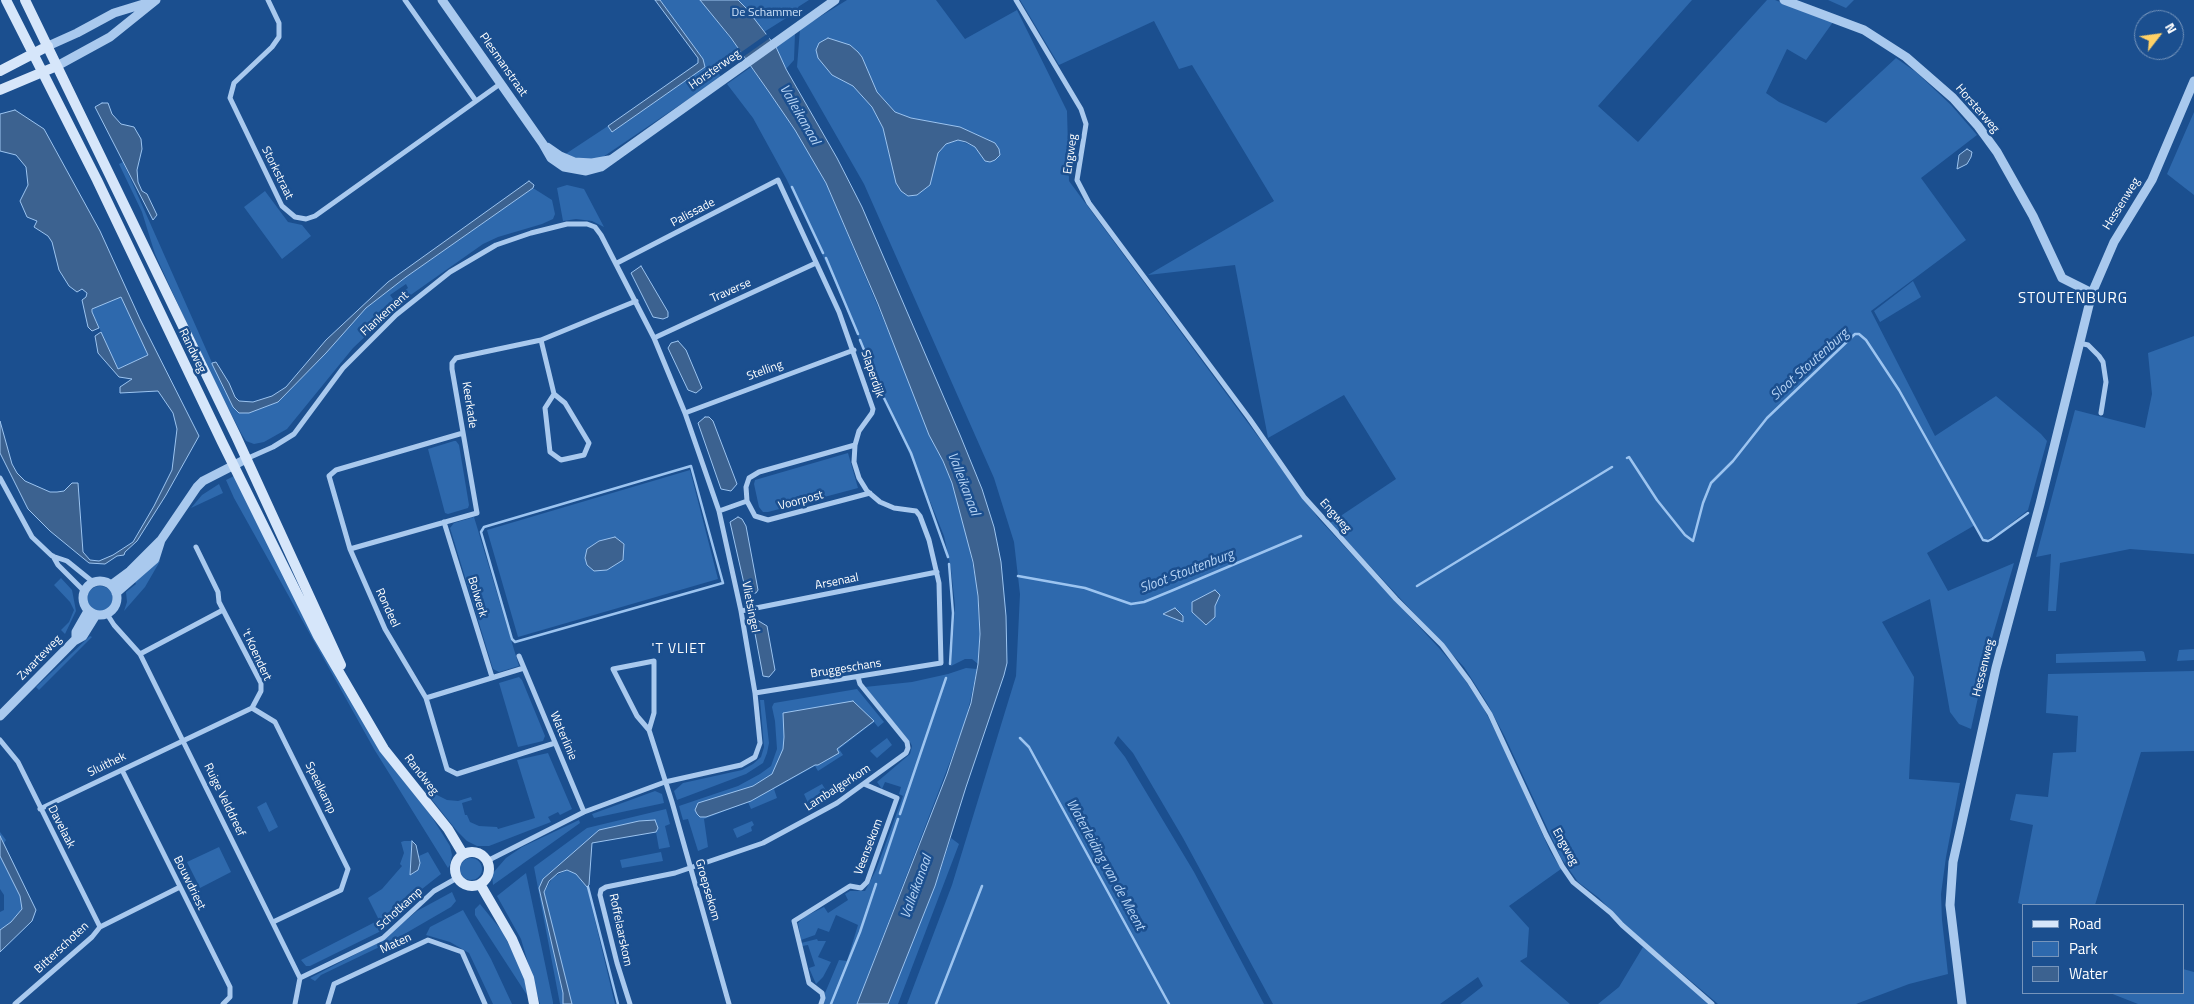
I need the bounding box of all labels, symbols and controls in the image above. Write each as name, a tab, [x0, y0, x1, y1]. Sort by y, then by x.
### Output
park label: De Schammer	[732, 6, 802, 20]
north arrow	[2134, 10, 2184, 60]
text: N	[2160, 18, 2183, 37]
street label: Plesmanstraat	[476, 30, 530, 100]
street label: Horsterweg	[686, 47, 744, 93]
water label: Valleikanaal	[775, 82, 823, 148]
street label: Horsterweg	[1952, 82, 2002, 136]
street label: Engweg	[1061, 133, 1081, 175]
street label: Storkstraat	[258, 144, 296, 202]
street label: Hessenweg	[2100, 175, 2144, 233]
street label: Palissade	[668, 195, 718, 231]
street label: Traverse	[708, 276, 754, 306]
street label: Flankement	[358, 289, 412, 339]
district label: STOUTENBURG	[2017, 290, 2129, 308]
street label: Randweg	[175, 326, 209, 376]
water label: Sloot Stoutenburg	[1767, 326, 1853, 404]
street label: Slaperdijk	[857, 348, 887, 400]
street label: Stelling	[745, 358, 785, 384]
street label: Keerkade	[458, 381, 480, 429]
water label: Valleikanaal	[943, 450, 983, 518]
street label: Voorpost	[777, 488, 825, 514]
street label: Engweg	[1316, 496, 1354, 536]
water label: Sloot Stoutenburg	[1138, 546, 1236, 598]
street label: Arsenaal	[814, 571, 860, 593]
street label: Bolwerk	[464, 575, 490, 619]
street label: Vlietsingel	[738, 580, 762, 634]
street label: Rondeel	[372, 586, 402, 630]
street label: 't Koendert	[238, 627, 274, 683]
street label: Zwarteweg	[15, 632, 65, 684]
street label: Hessenweg	[1970, 638, 1998, 698]
district label: 'T VLIET	[651, 642, 707, 658]
street label: Bruggeschans	[810, 656, 882, 682]
street label: Waterlinie	[546, 710, 580, 762]
street label: Sluithek	[86, 750, 128, 780]
street label: Randweg	[401, 752, 441, 798]
street label: Speelkamp	[301, 760, 339, 816]
street label: Ruige Velddreef	[200, 761, 248, 839]
street label: Lambalgerkom	[803, 761, 873, 815]
water label: Waterleiding van de Meent	[1062, 796, 1148, 934]
street label: Davelaak	[44, 803, 78, 851]
street label: Veensekom	[852, 817, 886, 877]
street label: Engweg	[1549, 826, 1581, 868]
water label: Valleikanaal	[898, 853, 936, 921]
street label: Bouwdriest	[170, 854, 208, 912]
street label: Groepsekom	[691, 857, 723, 923]
street label: Schotkamp	[374, 885, 426, 933]
street label: Roffelaarskom	[605, 892, 635, 968]
legend	[2022, 904, 2184, 994]
text: Road	[2069, 912, 2101, 935]
street label: Bitterschoten	[32, 919, 92, 977]
street label: Maten	[378, 931, 414, 957]
text: Park	[2069, 937, 2098, 960]
text: Water	[2069, 962, 2108, 985]

